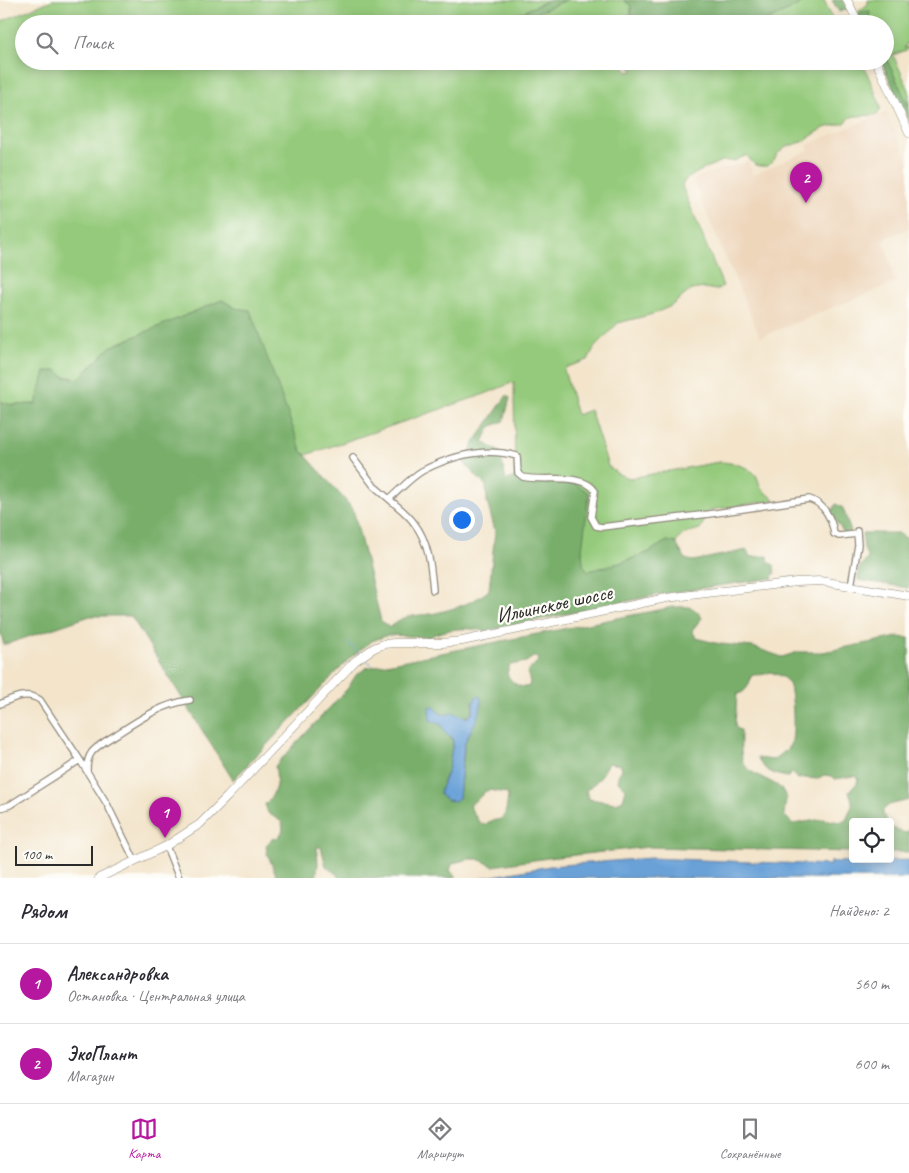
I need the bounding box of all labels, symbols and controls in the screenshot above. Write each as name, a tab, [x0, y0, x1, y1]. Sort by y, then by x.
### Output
search box	[15, 15, 894, 70]
icon: search	[33, 29, 61, 57]
text: Поиск	[73, 31, 113, 55]
pin: 2	[790, 162, 822, 203]
your location	[449, 507, 475, 533]
street label: Ильинское шоссе	[494, 579, 615, 629]
pin: 1	[149, 797, 181, 838]
map controls	[849, 818, 894, 863]
button: locate	[849, 818, 894, 863]
scale bar	[15, 843, 92, 866]
text: 100 m	[22, 846, 52, 863]
text: Рядом	[20, 898, 67, 924]
text: Найдено: 2	[829, 901, 889, 921]
text: Александровка	[67, 962, 168, 986]
text: 1	[32, 974, 40, 994]
text: 560 m	[855, 974, 889, 994]
text: Остановка · Центральная улица	[67, 986, 245, 1006]
text: ЭкоПлант	[67, 1042, 136, 1066]
text: 2	[32, 1054, 40, 1074]
text: 600 m	[855, 1054, 889, 1074]
text: Магазин	[67, 1066, 114, 1086]
tab: Карта	[128, 1115, 160, 1162]
tab: Маршрут	[417, 1115, 463, 1162]
tab: Сохранённые	[720, 1115, 781, 1162]

